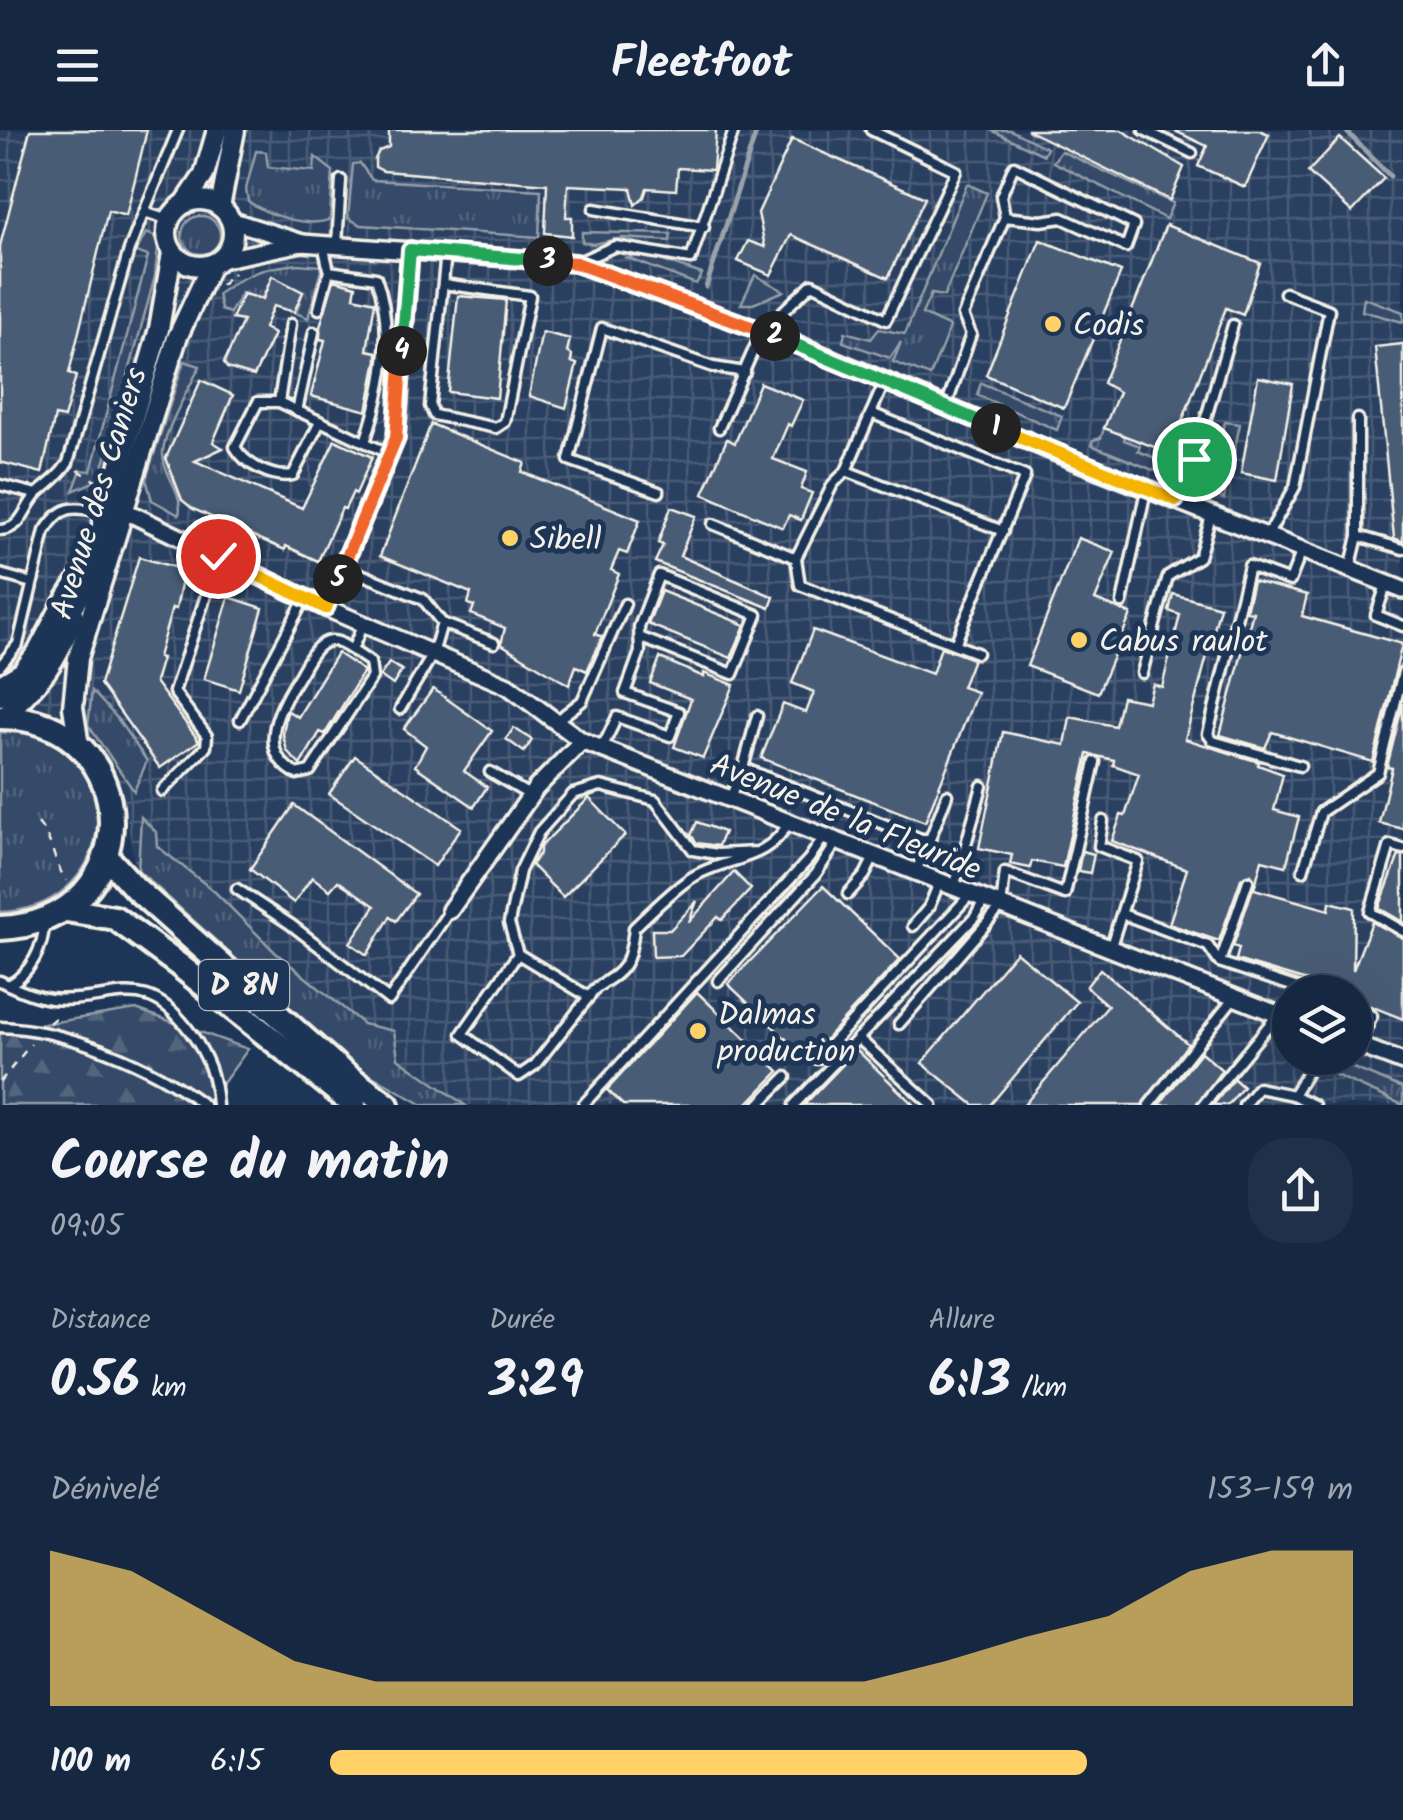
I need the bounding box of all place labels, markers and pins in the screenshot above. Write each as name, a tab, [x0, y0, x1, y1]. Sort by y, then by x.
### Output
pin: 3	[523, 236, 573, 286]
place label: Codis	[1073, 301, 1144, 352]
pin: 2	[750, 311, 800, 361]
marker: Codis	[1042, 313, 1064, 335]
pin: 4	[377, 326, 427, 376]
pin: 1	[971, 403, 1021, 453]
pin	[1152, 417, 1237, 502]
pin	[176, 514, 261, 599]
place label: Sibell	[530, 515, 602, 566]
marker: Sibell	[499, 527, 521, 549]
pin: 5	[313, 554, 363, 604]
place label: Cabus raulot	[1099, 617, 1268, 668]
marker: Cabus raulot	[1068, 629, 1090, 651]
place label: Dalmas production	[716, 990, 856, 1078]
marker: Dalmas production	[687, 1020, 709, 1042]

